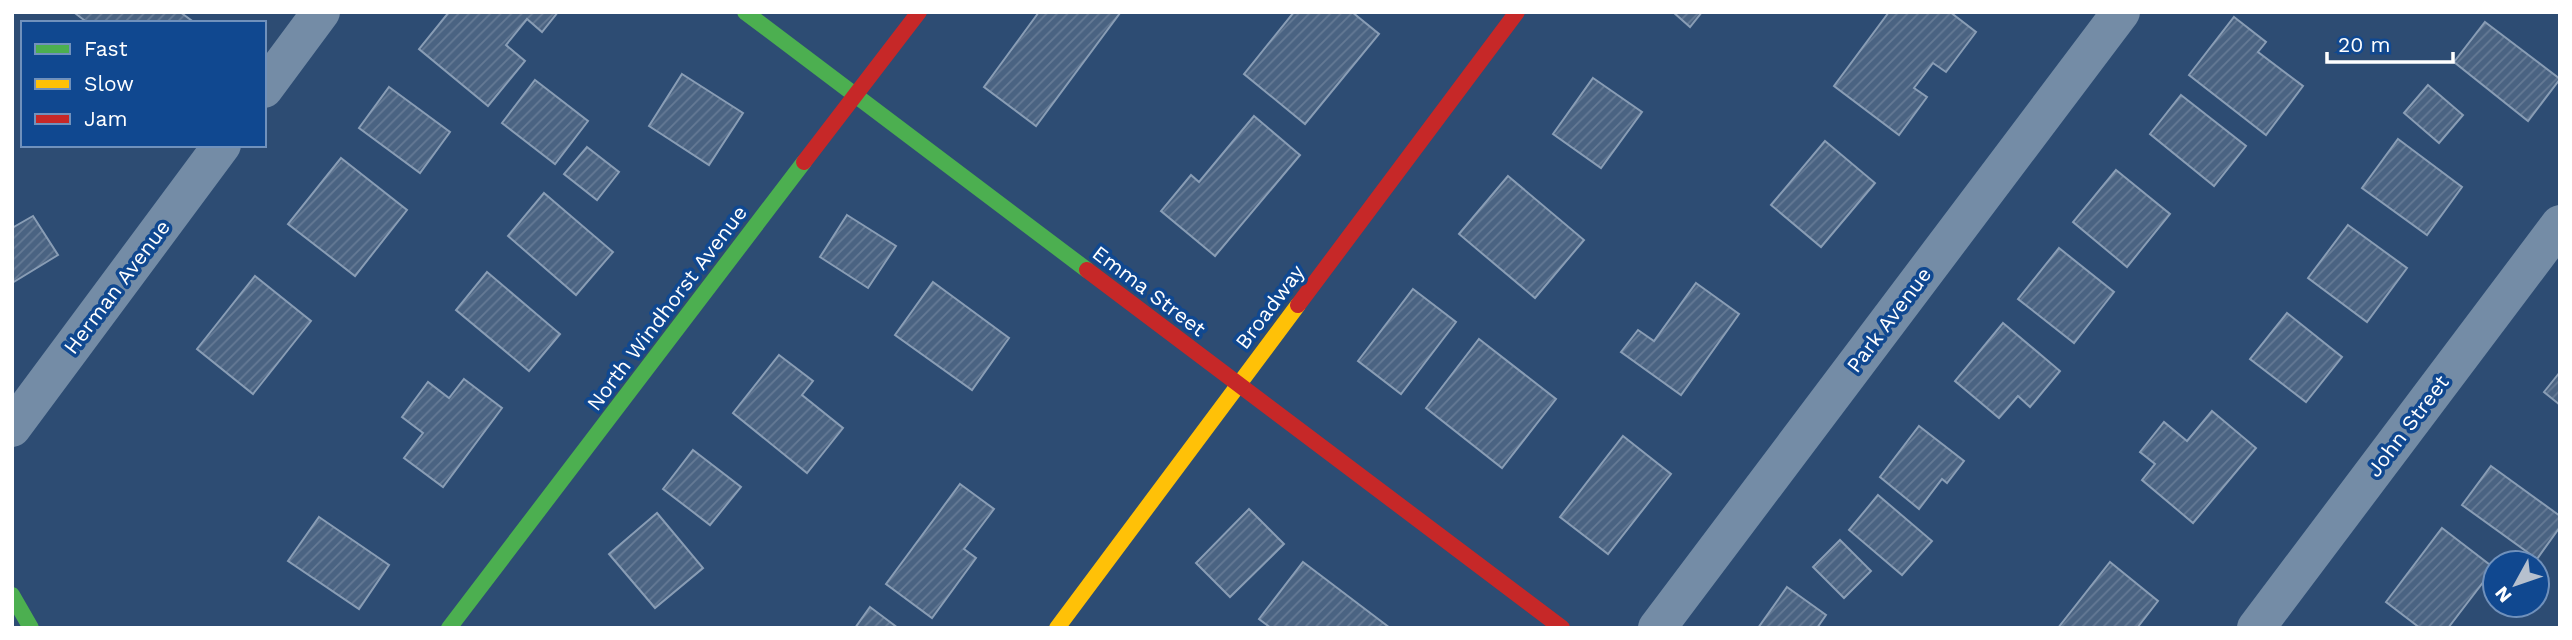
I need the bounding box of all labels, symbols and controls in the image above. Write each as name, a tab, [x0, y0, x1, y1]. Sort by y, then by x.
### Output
legend	[21, 21, 266, 147]
scale bar	[2327, 21, 2453, 65]
text: 20 m	[2338, 32, 2390, 57]
text: Fast	[84, 36, 128, 61]
text: Slow	[84, 71, 134, 96]
text: Jam	[84, 106, 127, 131]
street label: North Windhorst Avenue	[581, 200, 752, 415]
street label: Herman Avenue	[58, 215, 175, 359]
street label: Emma Street	[1088, 240, 1211, 341]
street label: Broadway	[1230, 260, 1309, 354]
street label: Park Avenue	[1841, 262, 1936, 377]
street label: John Street	[2361, 370, 2454, 481]
north arrow	[2481, 549, 2551, 619]
text: N	[2490, 582, 2517, 607]

